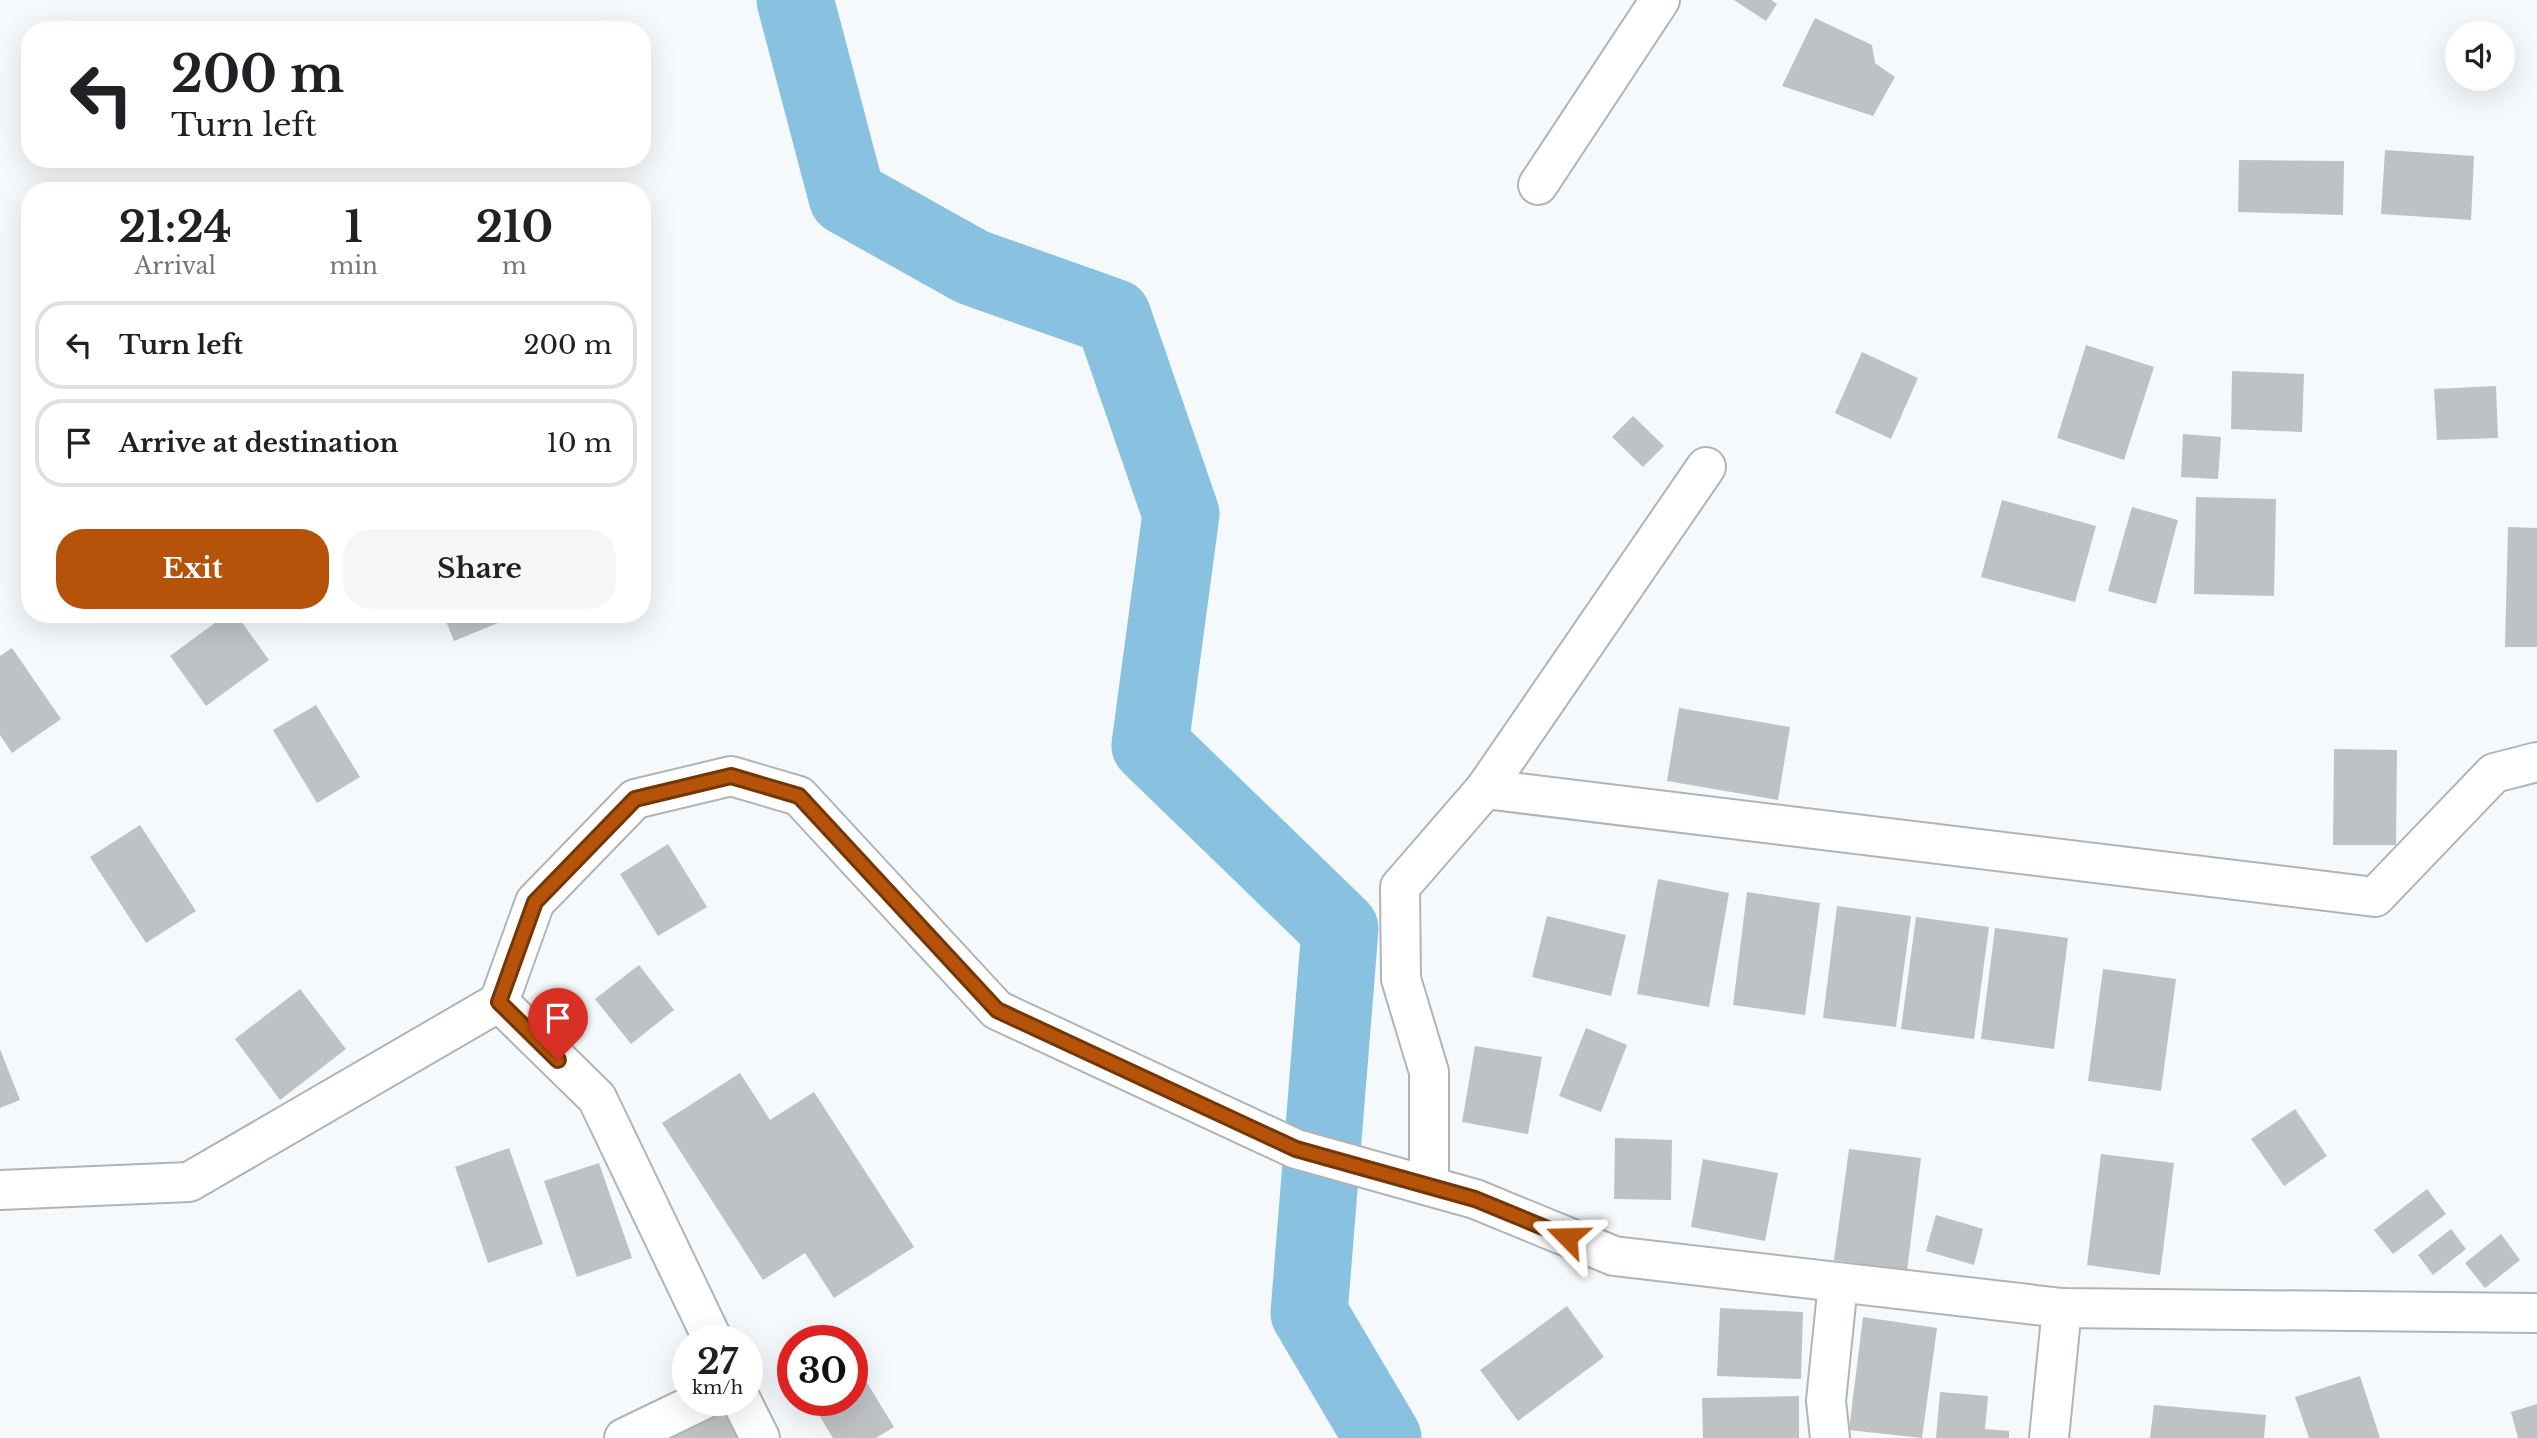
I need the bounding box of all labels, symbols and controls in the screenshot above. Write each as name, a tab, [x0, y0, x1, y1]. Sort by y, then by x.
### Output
map controls	[2445, 21, 2515, 91]
button: sound	[2445, 21, 2515, 91]
text: 200 m	[171, 44, 344, 105]
icon: left	[56, 49, 147, 140]
text: Turn left	[171, 105, 317, 145]
text: 21:24	[119, 201, 232, 253]
text: 1	[345, 201, 363, 253]
text: 210	[476, 201, 553, 253]
text: Arrival	[135, 252, 216, 280]
text: min	[330, 252, 378, 280]
text: m	[502, 252, 527, 280]
icon: left	[60, 326, 98, 364]
text: Turn left	[119, 329, 243, 361]
text: 200 m	[523, 329, 612, 361]
icon: arrive	[60, 424, 98, 462]
text: Arrive at destination	[119, 427, 399, 459]
text: 10 m	[546, 427, 612, 459]
button: Exit	[56, 529, 329, 609]
button: Share	[343, 529, 616, 609]
pin	[528, 988, 588, 1060]
icon: arrive	[539, 999, 577, 1037]
position arrow	[1530, 1200, 1604, 1274]
speed limit sign: 30	[777, 1325, 868, 1416]
text: 27	[697, 1340, 738, 1383]
text: km/h	[692, 1377, 743, 1399]

